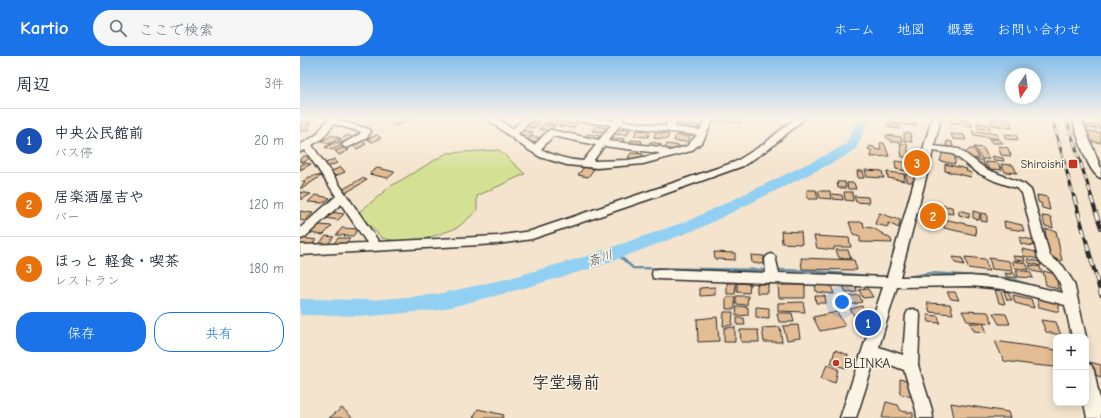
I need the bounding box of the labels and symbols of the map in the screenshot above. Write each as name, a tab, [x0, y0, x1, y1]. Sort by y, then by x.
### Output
north arrow	[1005, 68, 1041, 104]
pin: 3	[904, 148, 930, 178]
place label: Shiroishi	[1020, 157, 1064, 171]
marker: Shiroishi	[1067, 158, 1079, 170]
pin: 2	[920, 201, 946, 231]
water label: 斎川	[585, 247, 615, 269]
your location	[832, 292, 852, 312]
pin: 1	[855, 308, 881, 338]
place label: BLINKA	[844, 355, 890, 372]
marker: BLINKA	[831, 358, 841, 368]
district label: 字堂場前	[532, 373, 600, 392]

